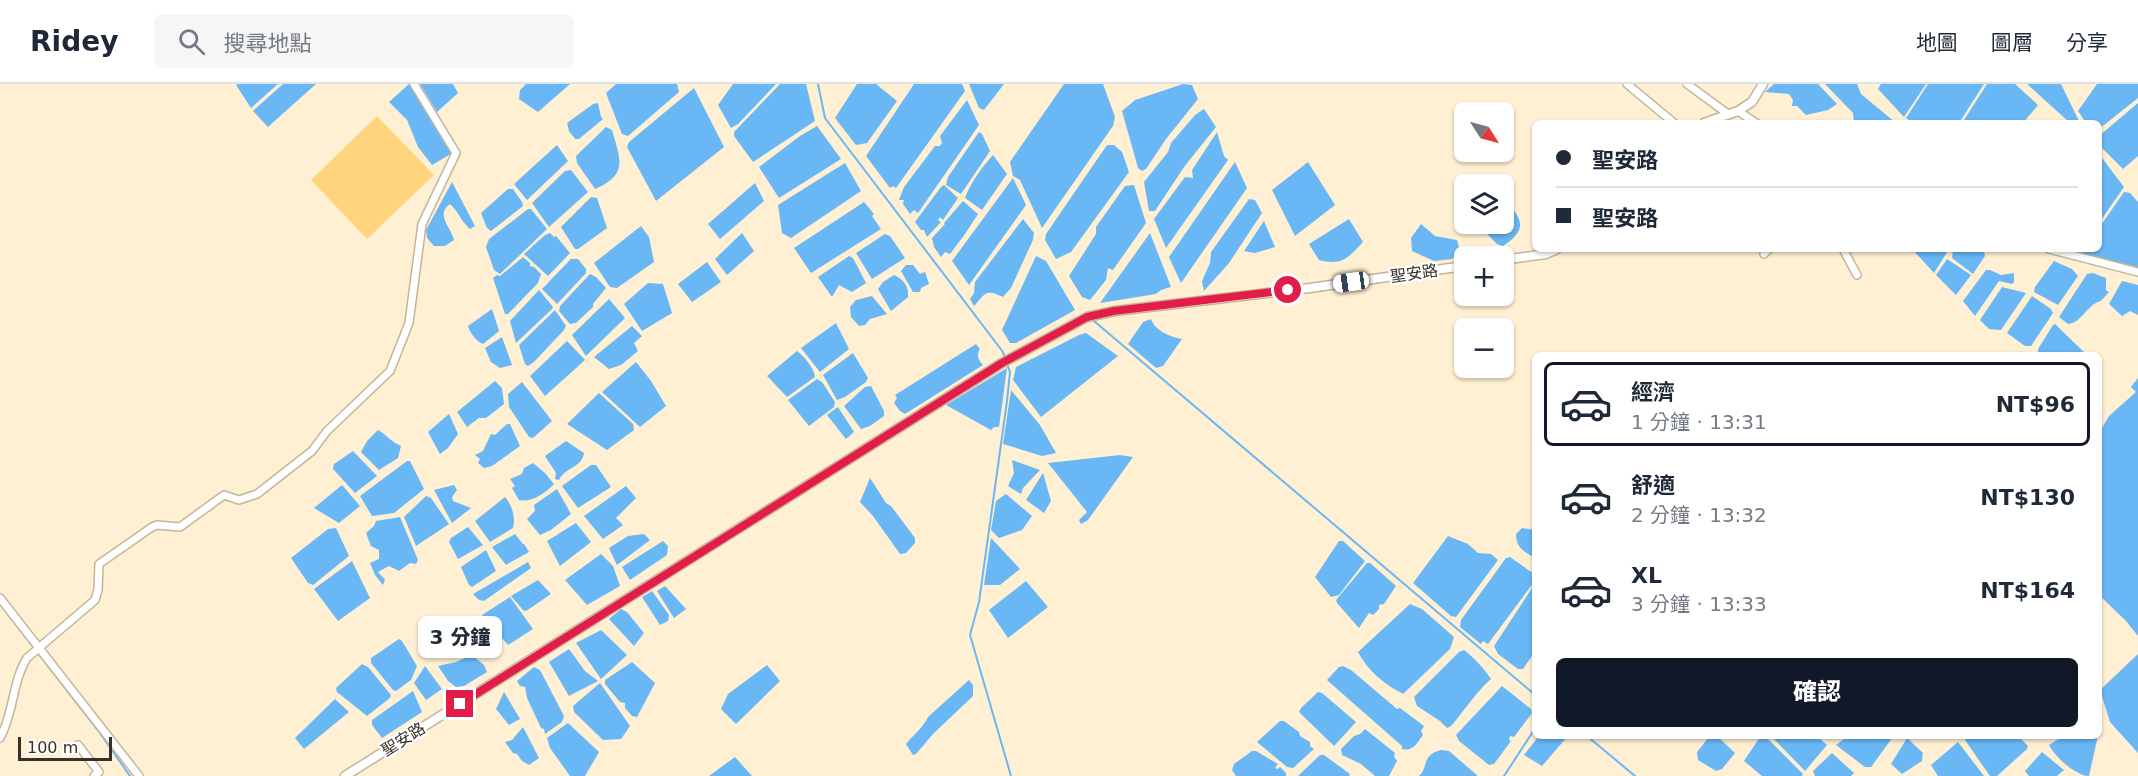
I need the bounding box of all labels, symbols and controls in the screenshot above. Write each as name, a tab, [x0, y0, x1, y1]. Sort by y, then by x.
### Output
search box	[154, 14, 574, 68]
text: Ridey	[30, 25, 118, 58]
icon: search	[175, 25, 208, 58]
text: 搜尋地點	[223, 31, 311, 56]
text: 地圖	[1916, 31, 1958, 55]
text: 圖層	[1991, 31, 2033, 55]
text: 分享	[2066, 31, 2108, 55]
north arrow	[1454, 102, 1514, 162]
map controls	[1454, 102, 1514, 378]
text: 聖安路	[1592, 148, 1658, 173]
button: layers	[1454, 174, 1514, 234]
text: 聖安路	[1592, 206, 1658, 231]
button: +	[1454, 246, 1514, 306]
street label: 聖安路	[1389, 261, 1439, 286]
car	[1332, 271, 1370, 293]
route start	[1274, 276, 1301, 303]
button: −	[1454, 318, 1514, 378]
icon: car	[1559, 377, 1613, 431]
text: 經濟	[1631, 380, 1675, 405]
text: NT$96	[1996, 392, 2075, 417]
text: 1 分鐘 · 13:31	[1631, 410, 1767, 434]
icon: car	[1559, 470, 1613, 524]
text: 舒適	[1631, 473, 1675, 498]
text: NT$130	[1980, 485, 2075, 510]
text: 2 分鐘 · 13:32	[1631, 503, 1767, 527]
icon: car	[1559, 563, 1613, 617]
text: XL	[1631, 563, 1662, 588]
text: NT$164	[1980, 578, 2075, 603]
text: 3 分鐘 · 13:33	[1631, 592, 1767, 616]
callout: 3 分鐘	[418, 617, 502, 659]
text: 3 分鐘	[430, 625, 490, 649]
button: 確認	[1556, 658, 2078, 727]
route end	[446, 690, 473, 717]
street label: 聖安路	[378, 719, 429, 760]
scale bar	[18, 734, 112, 762]
text: 100 m	[27, 738, 78, 757]

